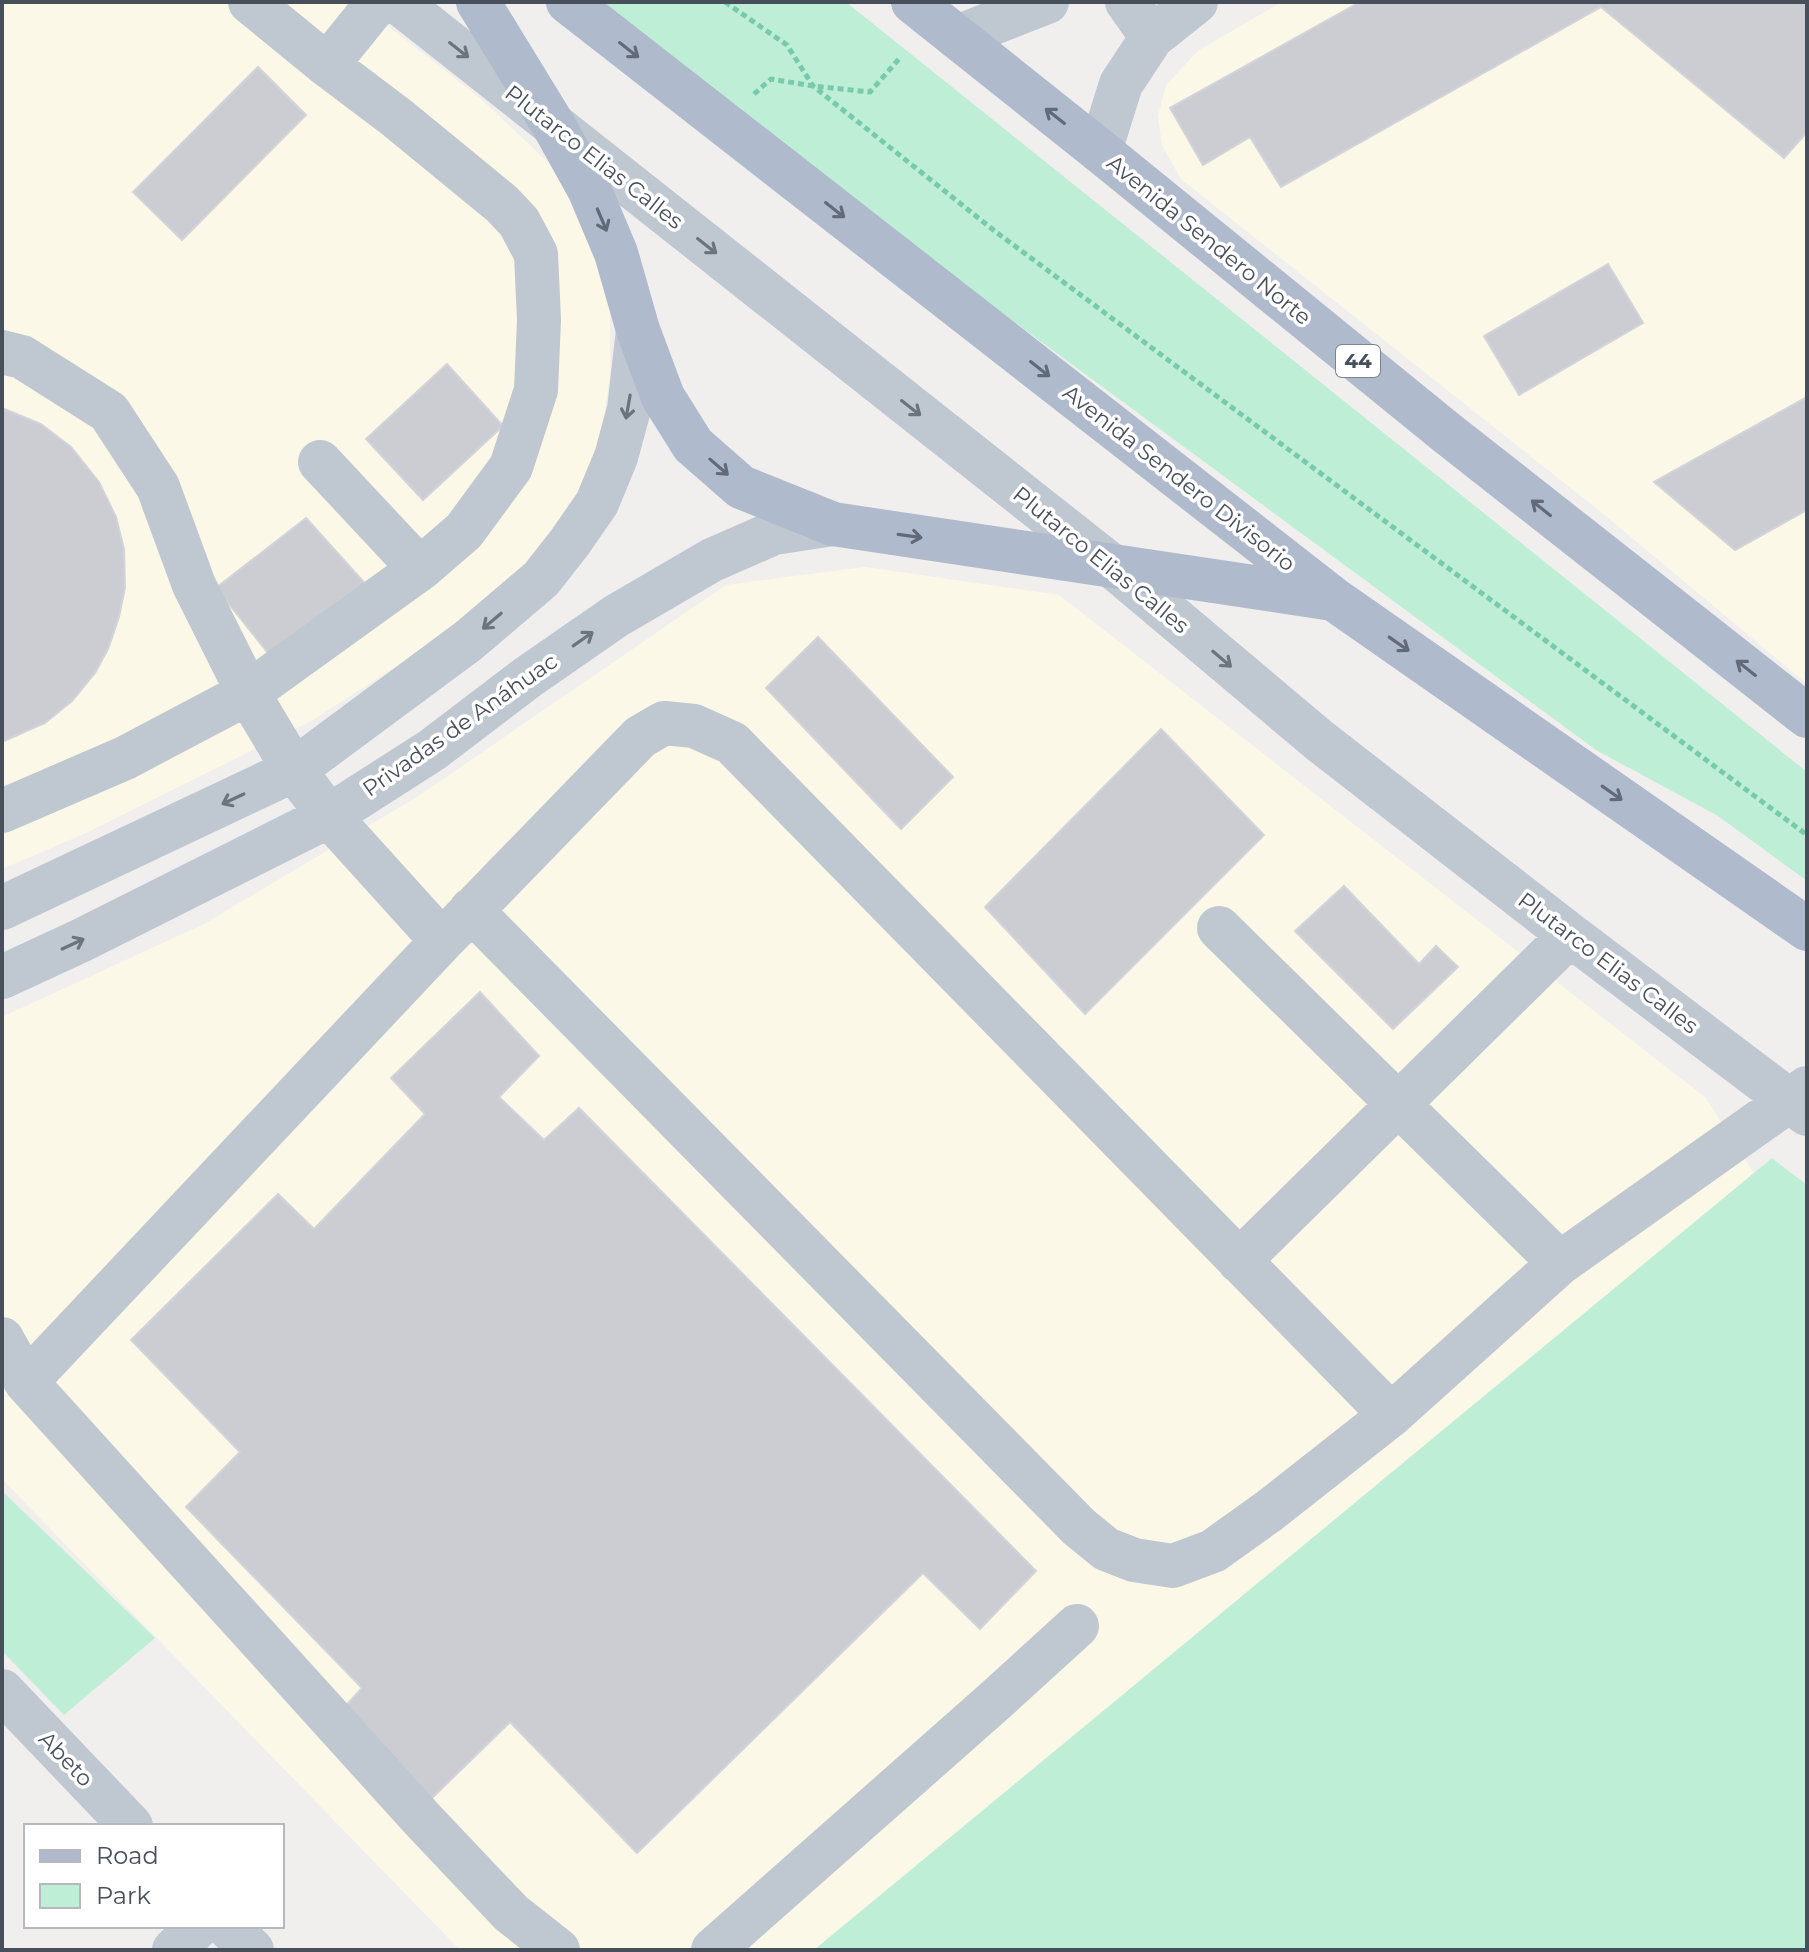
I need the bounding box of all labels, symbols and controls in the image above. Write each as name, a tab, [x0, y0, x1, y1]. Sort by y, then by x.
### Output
one-way arrow	[618, 41, 639, 59]
one-way arrow	[448, 42, 469, 59]
street label: Plutarco Elias Calles	[500, 79, 689, 235]
one-way arrow	[1045, 107, 1066, 125]
street label: Avenida Sendero Norte	[1101, 149, 1317, 331]
one-way arrow	[824, 201, 845, 218]
one-way arrow	[596, 207, 611, 232]
one-way arrow	[696, 238, 717, 255]
road number: 44	[1336, 345, 1380, 377]
one-way arrow	[1029, 361, 1050, 378]
street label: Avenida Sendero Divisorio	[1057, 379, 1301, 577]
one-way arrow	[620, 394, 635, 419]
one-way arrow	[900, 399, 921, 416]
one-way arrow	[708, 458, 728, 476]
street label: Plutarco Elias Calles	[1008, 481, 1195, 639]
one-way arrow	[1531, 499, 1551, 517]
one-way arrow	[897, 529, 922, 544]
one-way arrow	[482, 612, 503, 630]
one-way arrow	[571, 631, 593, 647]
one-way arrow	[1388, 636, 1410, 652]
street label: Privadas de Anáhuac	[357, 648, 563, 802]
one-way arrow	[1212, 650, 1232, 668]
one-way arrow	[1736, 659, 1757, 676]
one-way arrow	[1601, 785, 1623, 801]
one-way arrow	[221, 792, 245, 807]
street label: Plutarco Elias Calles	[1513, 886, 1704, 1040]
one-way arrow	[61, 936, 85, 951]
street label: Abeto	[33, 1726, 99, 1792]
legend	[24, 1824, 284, 1928]
text: Road	[96, 1841, 159, 1870]
text: Park	[96, 1881, 151, 1910]

